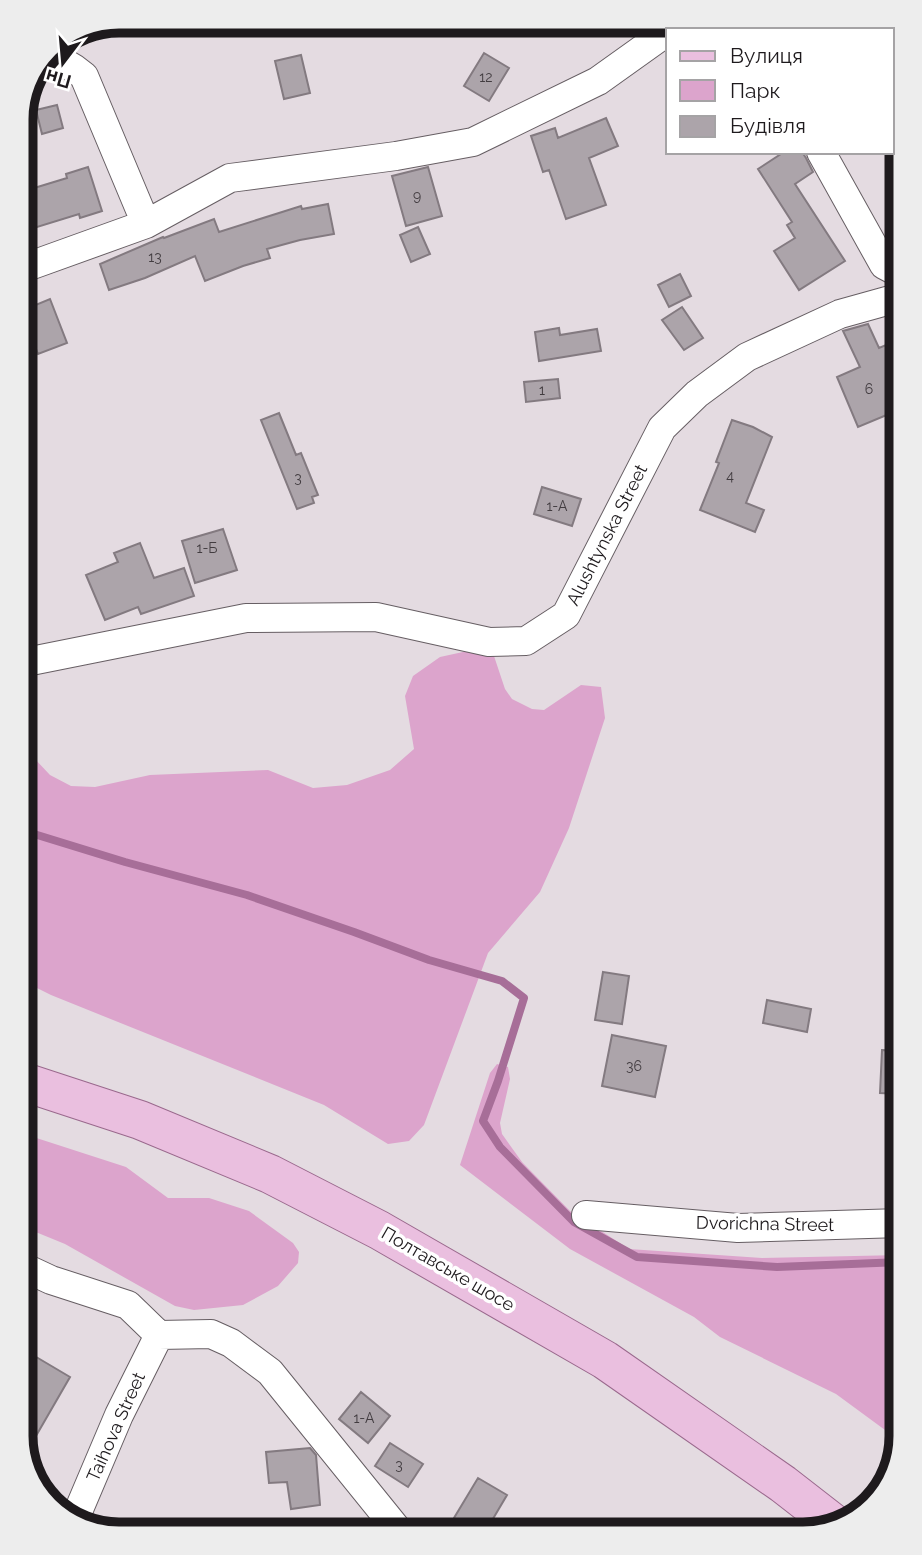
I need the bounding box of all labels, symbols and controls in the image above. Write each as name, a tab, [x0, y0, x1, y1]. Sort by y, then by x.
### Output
north arrow	[28, 28, 98, 98]
legend	[666, 28, 894, 154]
text: Вулиця	[730, 43, 803, 68]
text: Пн	[43, 65, 73, 93]
house number: 12	[479, 69, 493, 85]
text: Парк	[730, 78, 780, 103]
text: Будівля	[730, 113, 806, 138]
house number: 9	[413, 188, 421, 204]
house number: 13	[148, 249, 162, 265]
house number: 6	[865, 381, 873, 397]
house number: 1	[539, 382, 545, 398]
street label: Alushtynska Street	[562, 461, 651, 609]
house number: 4	[726, 468, 734, 484]
house number: 3	[294, 470, 302, 486]
house number: 1-А	[546, 498, 568, 514]
house number: 1-Б	[197, 540, 217, 556]
house number: 36	[626, 1058, 642, 1074]
street label: Dvorichna Street	[696, 1212, 834, 1235]
street label: Полтавське шосе	[378, 1222, 519, 1315]
street label: Taihova Street	[82, 1369, 149, 1485]
house number: 1-А	[353, 1410, 375, 1426]
house number: 3	[395, 1457, 403, 1473]

